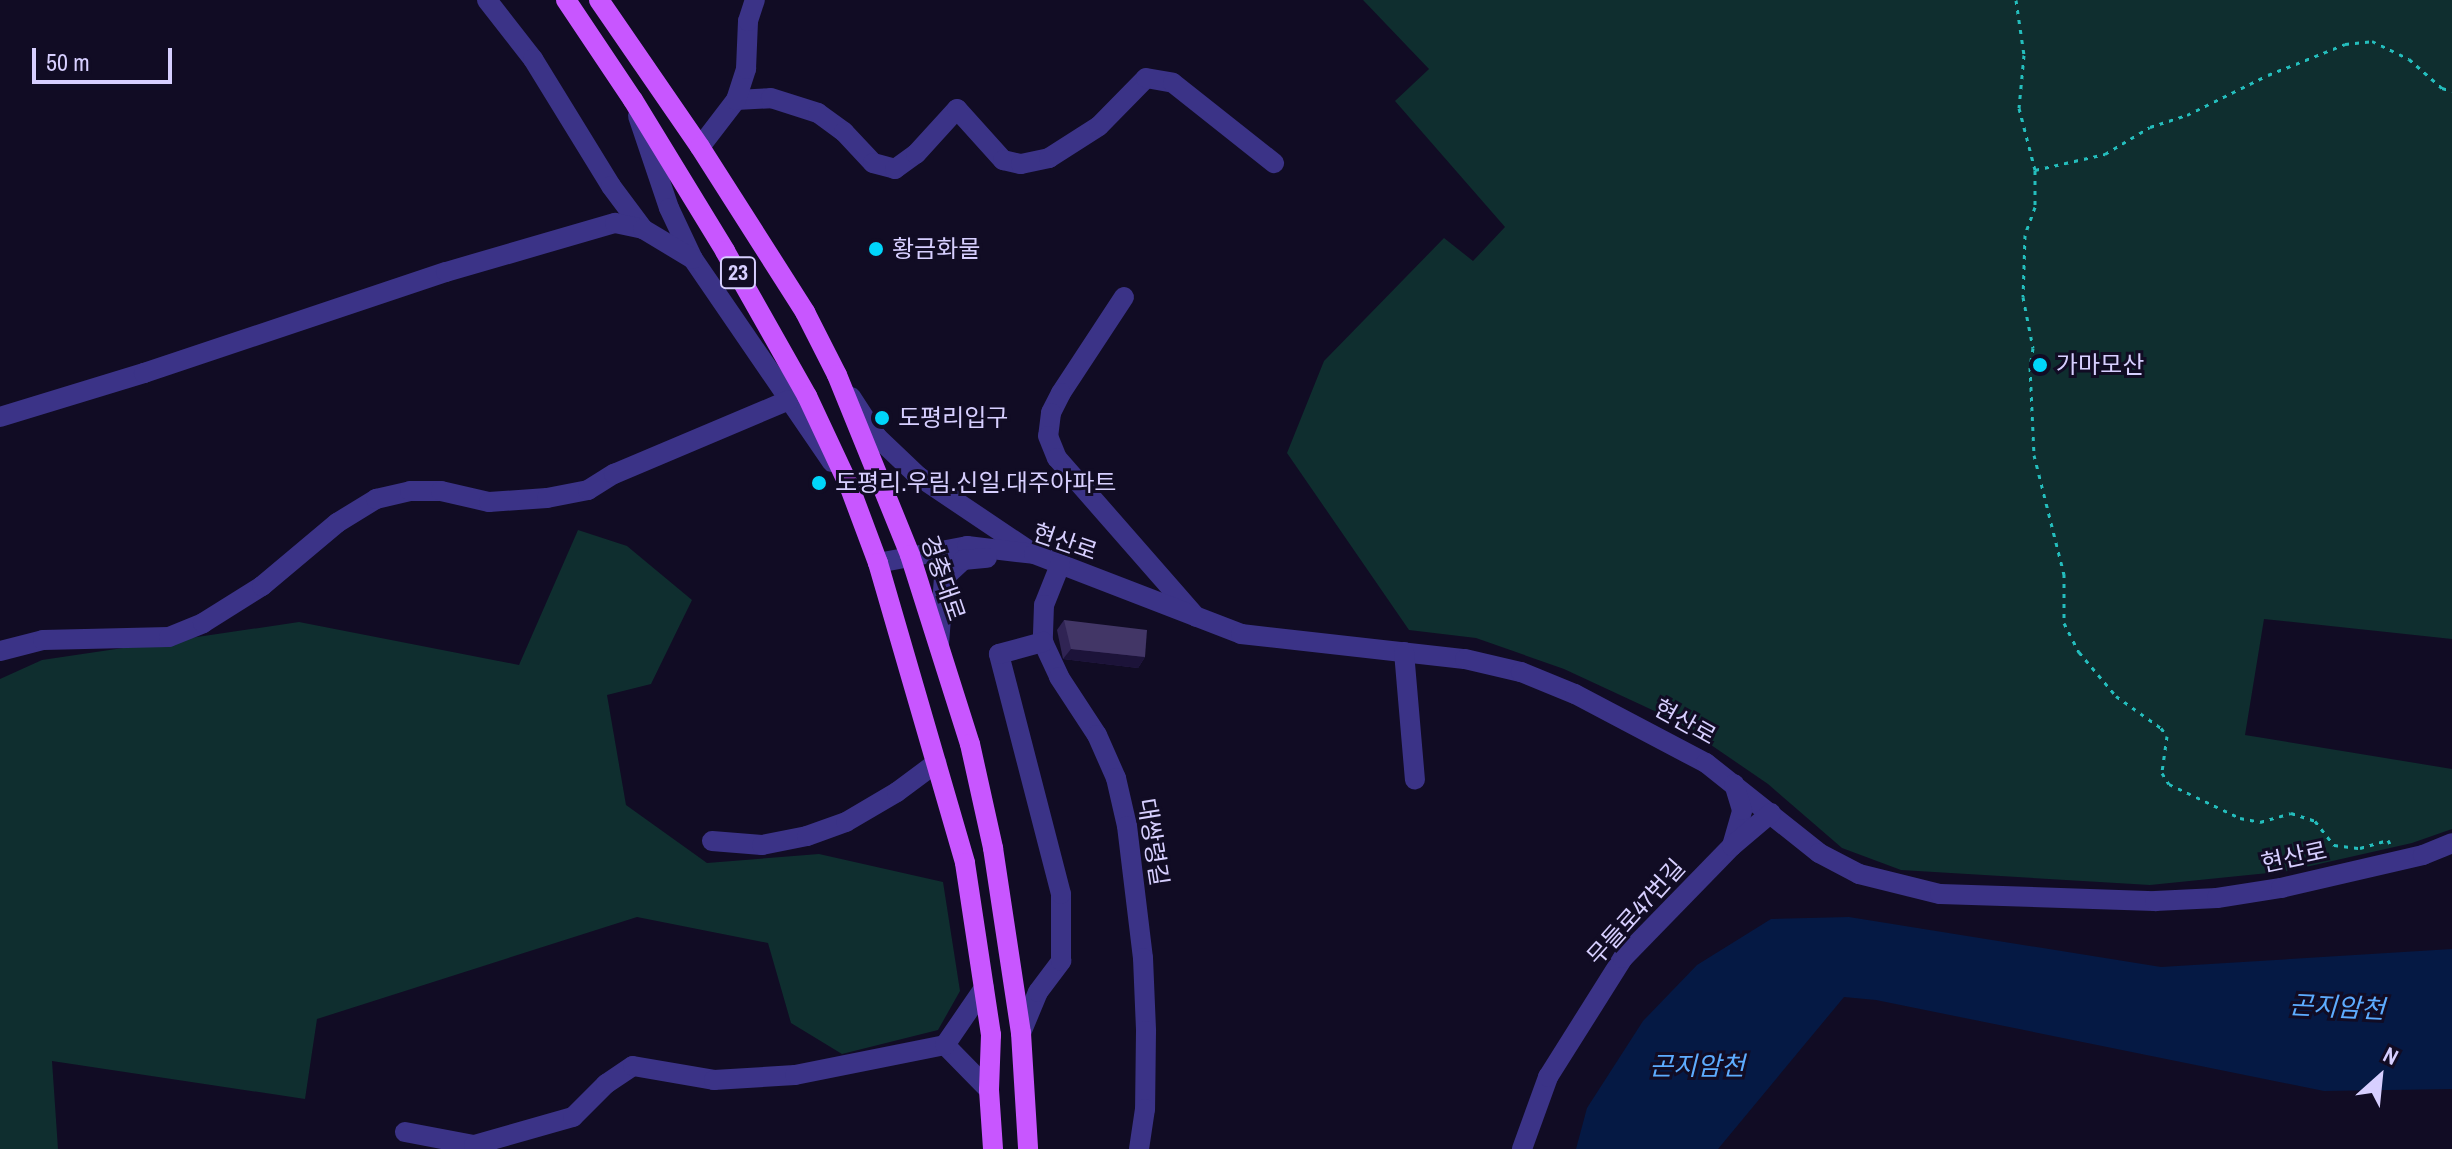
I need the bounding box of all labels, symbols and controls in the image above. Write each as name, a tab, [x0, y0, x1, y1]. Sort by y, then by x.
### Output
scale bar	[36, 32, 176, 82]
text: 50 m	[46, 46, 90, 78]
place label: 황금화물	[892, 235, 980, 263]
marker: 황금화물	[867, 240, 885, 258]
road number: 23	[718, 255, 758, 291]
place label: 가마모산	[2056, 351, 2144, 379]
marker: 가마모산	[2031, 356, 2049, 374]
place label: 도평리입구	[898, 404, 1008, 432]
marker: 도평리입구	[873, 409, 891, 427]
place label: 도평리.우림.신일.대주아파트	[835, 469, 1116, 497]
marker: 도평리.우림.신일.대주아파트	[810, 474, 828, 492]
street label: 현산로	[1029, 518, 1101, 566]
street label: 경충대로	[915, 532, 971, 624]
street label: 현산로	[1649, 693, 1721, 751]
street label: 대쌍령길	[1132, 796, 1174, 888]
street label: 현산로	[2259, 836, 2329, 878]
street label: 무들로47번길	[1581, 853, 1691, 971]
water label: 곤지암천	[2288, 989, 2386, 1025]
north arrow	[2340, 1037, 2420, 1117]
text: N	[2378, 1039, 2404, 1072]
water label: 곤지암천	[1649, 1050, 1745, 1082]

